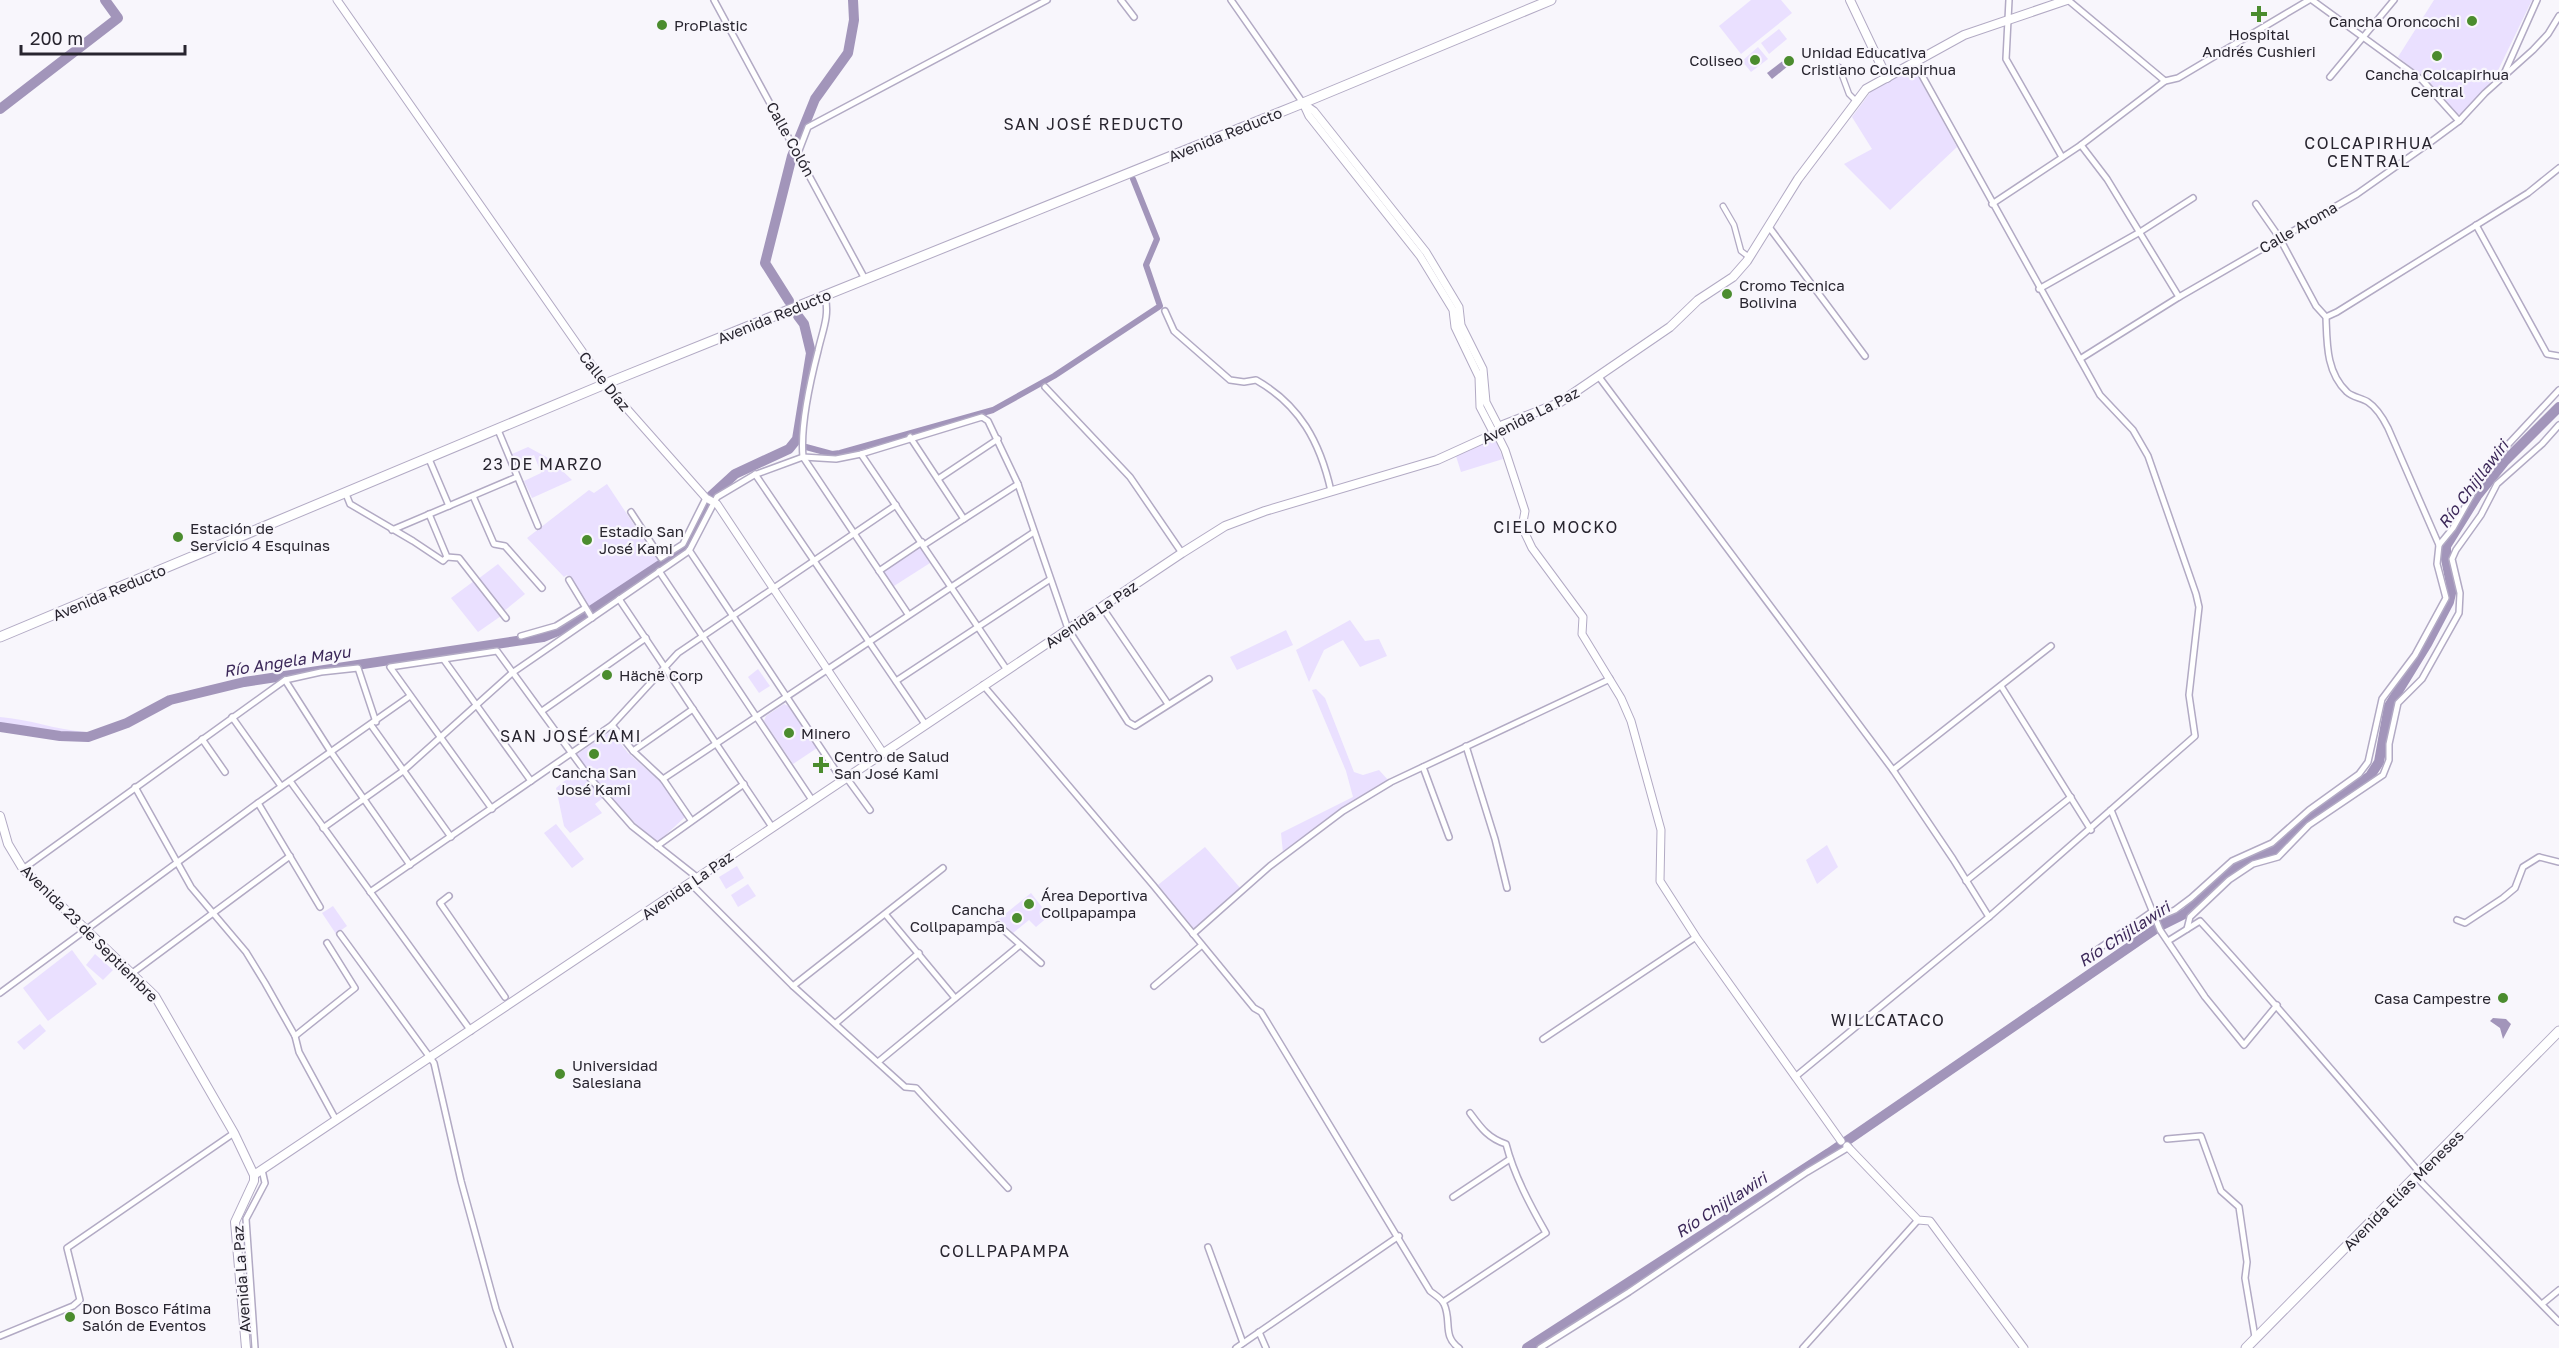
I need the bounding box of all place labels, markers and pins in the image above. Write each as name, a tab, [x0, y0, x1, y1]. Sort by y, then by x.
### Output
marker: Hospital Andrés Cushieri	[2250, 5, 2268, 23]
place label: Cancha Oroncochi	[2329, 12, 2460, 30]
marker: Cancha Oroncochi	[2465, 14, 2479, 28]
place label: ProPlastic	[674, 16, 748, 34]
marker: ProPlastic	[655, 18, 669, 32]
place label: Hospital Andrés Cushieri	[2202, 25, 2316, 60]
place label: Unidad Educativa Cristiano Colcapirhua	[1801, 43, 1956, 78]
marker: Cancha Colcapirhua Central	[2430, 49, 2444, 63]
place label: Coliseo	[1689, 51, 1743, 69]
marker: Coliseo	[1748, 53, 1762, 67]
marker: Unidad Educativa Cristiano Colcapirhua	[1782, 54, 1796, 68]
place label: Cancha Colcapirhua Central	[2365, 65, 2509, 100]
place label: Cromo Tecnica Bolivina	[1739, 276, 1845, 311]
marker: Cromo Tecnica Bolivina	[1720, 287, 1734, 301]
place label: Estación de Servicio 4 Esquinas	[190, 519, 330, 554]
place label: Estadio San José Kami	[599, 522, 684, 557]
marker: Estación de Servicio 4 Esquinas	[171, 530, 185, 544]
marker: Estadio San José Kami	[580, 533, 594, 547]
place label: Hächë Corp	[619, 666, 703, 684]
marker: Hächë Corp	[600, 668, 614, 682]
place label: Minero	[801, 724, 851, 742]
marker: Minero	[782, 726, 796, 740]
marker: Cancha San José Kami	[587, 747, 601, 761]
place label: Centro de Salud San José Kami	[834, 747, 949, 782]
marker: Centro de Salud San José Kami	[812, 756, 830, 774]
place label: Cancha San José Kami	[552, 763, 636, 798]
place label: Área Deportiva Collpapampa	[1041, 886, 1148, 921]
marker: Área Deportiva Collpapampa	[1022, 897, 1036, 911]
place label: Cancha Collpapampa	[910, 900, 1005, 935]
marker: Cancha Collpapampa	[1010, 911, 1024, 925]
place label: Casa Campestre	[2374, 989, 2491, 1007]
marker: Casa Campestre	[2496, 991, 2510, 1005]
place label: Universidad Salesiana	[572, 1056, 658, 1091]
marker: Universidad Salesiana	[553, 1067, 567, 1081]
place label: Don Bosco Fátima Salón de Eventos	[82, 1299, 211, 1334]
marker: Don Bosco Fátima Salón de Eventos	[63, 1310, 77, 1324]

